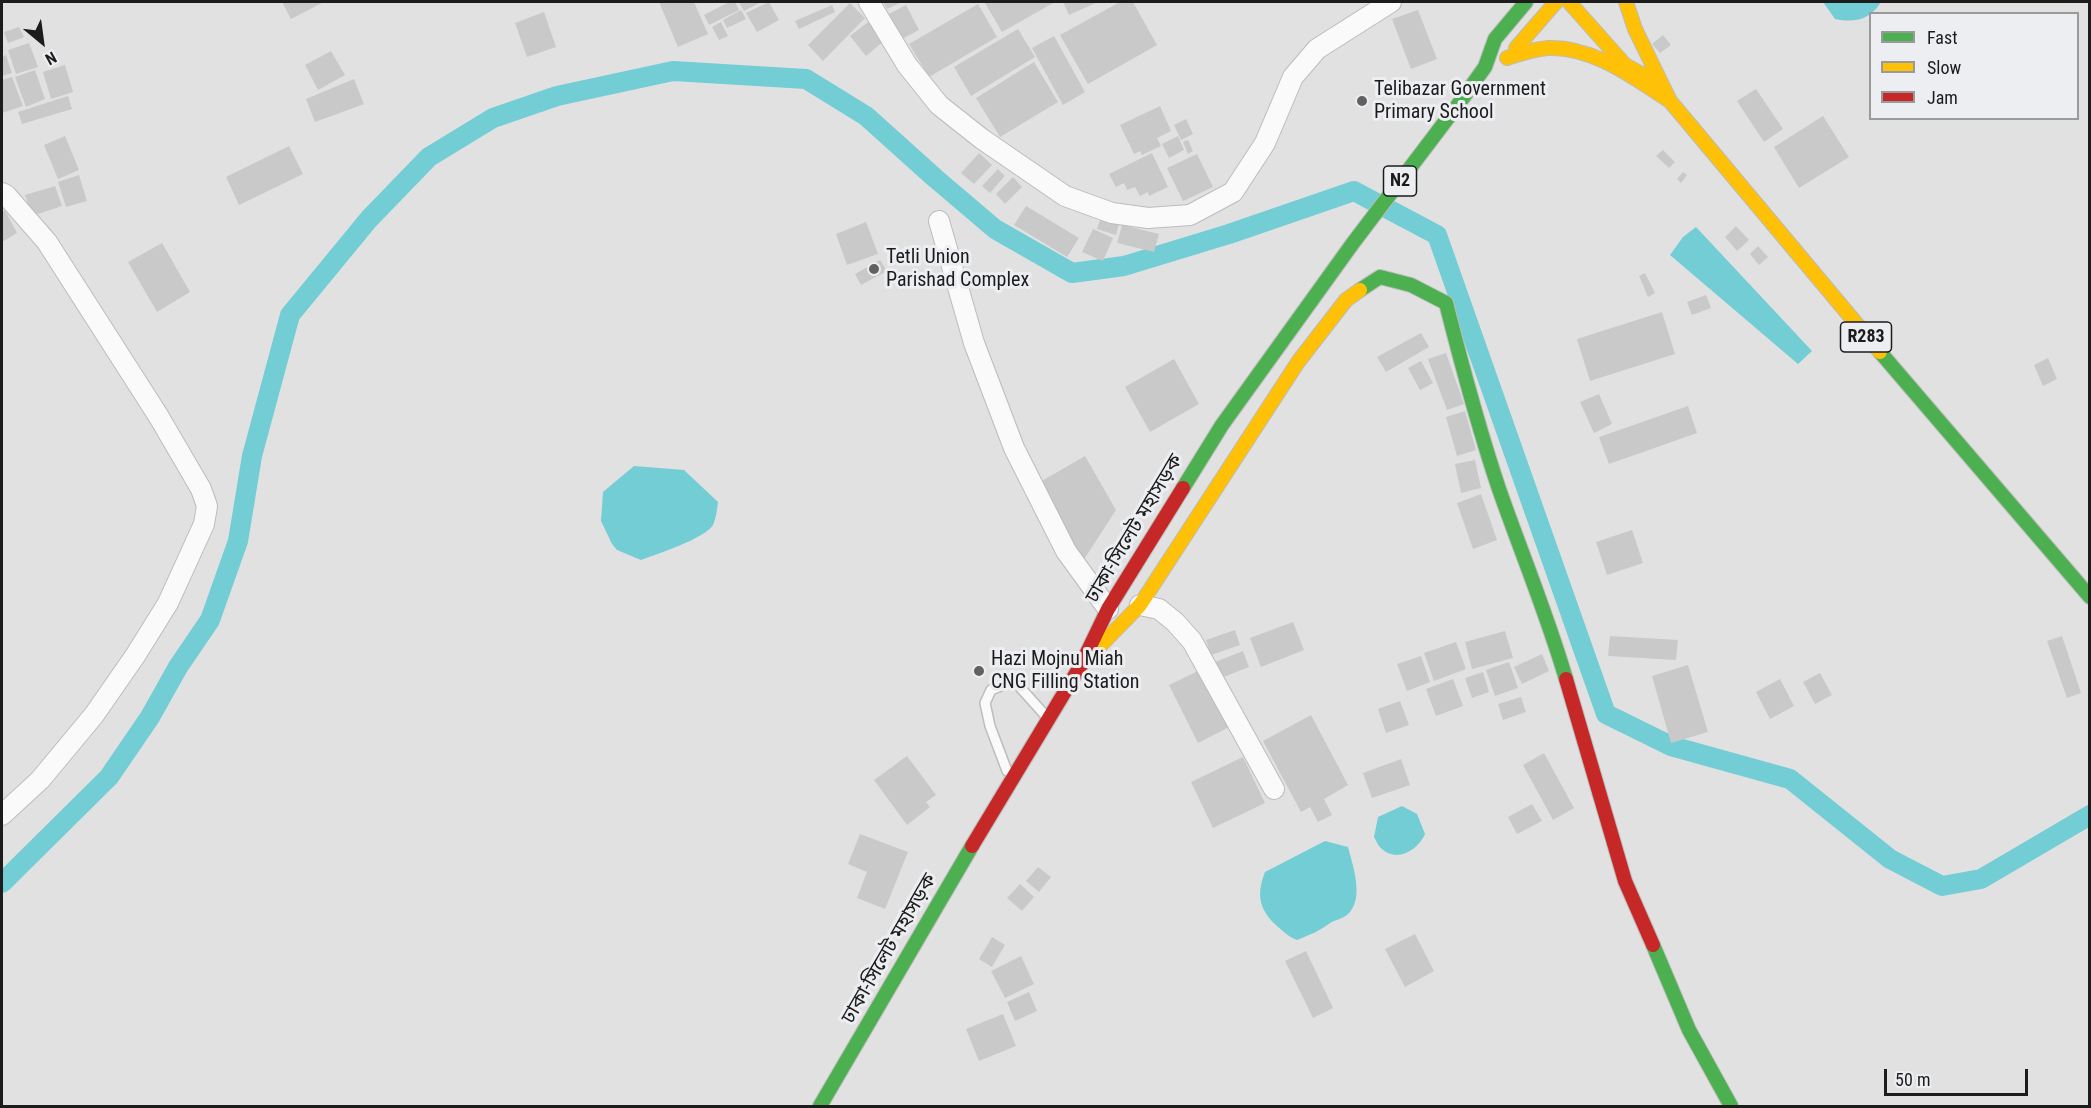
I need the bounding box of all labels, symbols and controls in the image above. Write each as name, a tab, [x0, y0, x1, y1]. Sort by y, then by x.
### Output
north arrow	[12, 12, 72, 72]
legend	[1869, 12, 2079, 120]
text: Fast	[1927, 27, 1958, 48]
text: N	[42, 47, 60, 69]
text: Slow	[1927, 57, 1961, 78]
place label: Telibazar Government Primary School	[1374, 78, 1546, 125]
text: Jam	[1927, 87, 1958, 108]
marker: Telibazar Government Primary School	[1355, 94, 1369, 108]
road number: N2	[1384, 166, 1416, 196]
place label: Tetli Union Parishad Complex	[886, 246, 1029, 293]
marker: Tetli Union Parishad Complex	[867, 262, 881, 276]
road number: R283	[1840, 322, 1892, 352]
street label: ঢাকা-সিলেট মহাসড়ক	[1081, 450, 1189, 608]
place label: Hazi Mojnu Miah CNG Filling Station	[991, 648, 1139, 695]
marker: Hazi Mojnu Miah CNG Filling Station	[972, 664, 986, 678]
street label: ঢাকা-সিলেট মহাসড়ক	[837, 870, 943, 1028]
scale bar	[1887, 1057, 2031, 1095]
text: 50 m	[1895, 1069, 1930, 1090]

